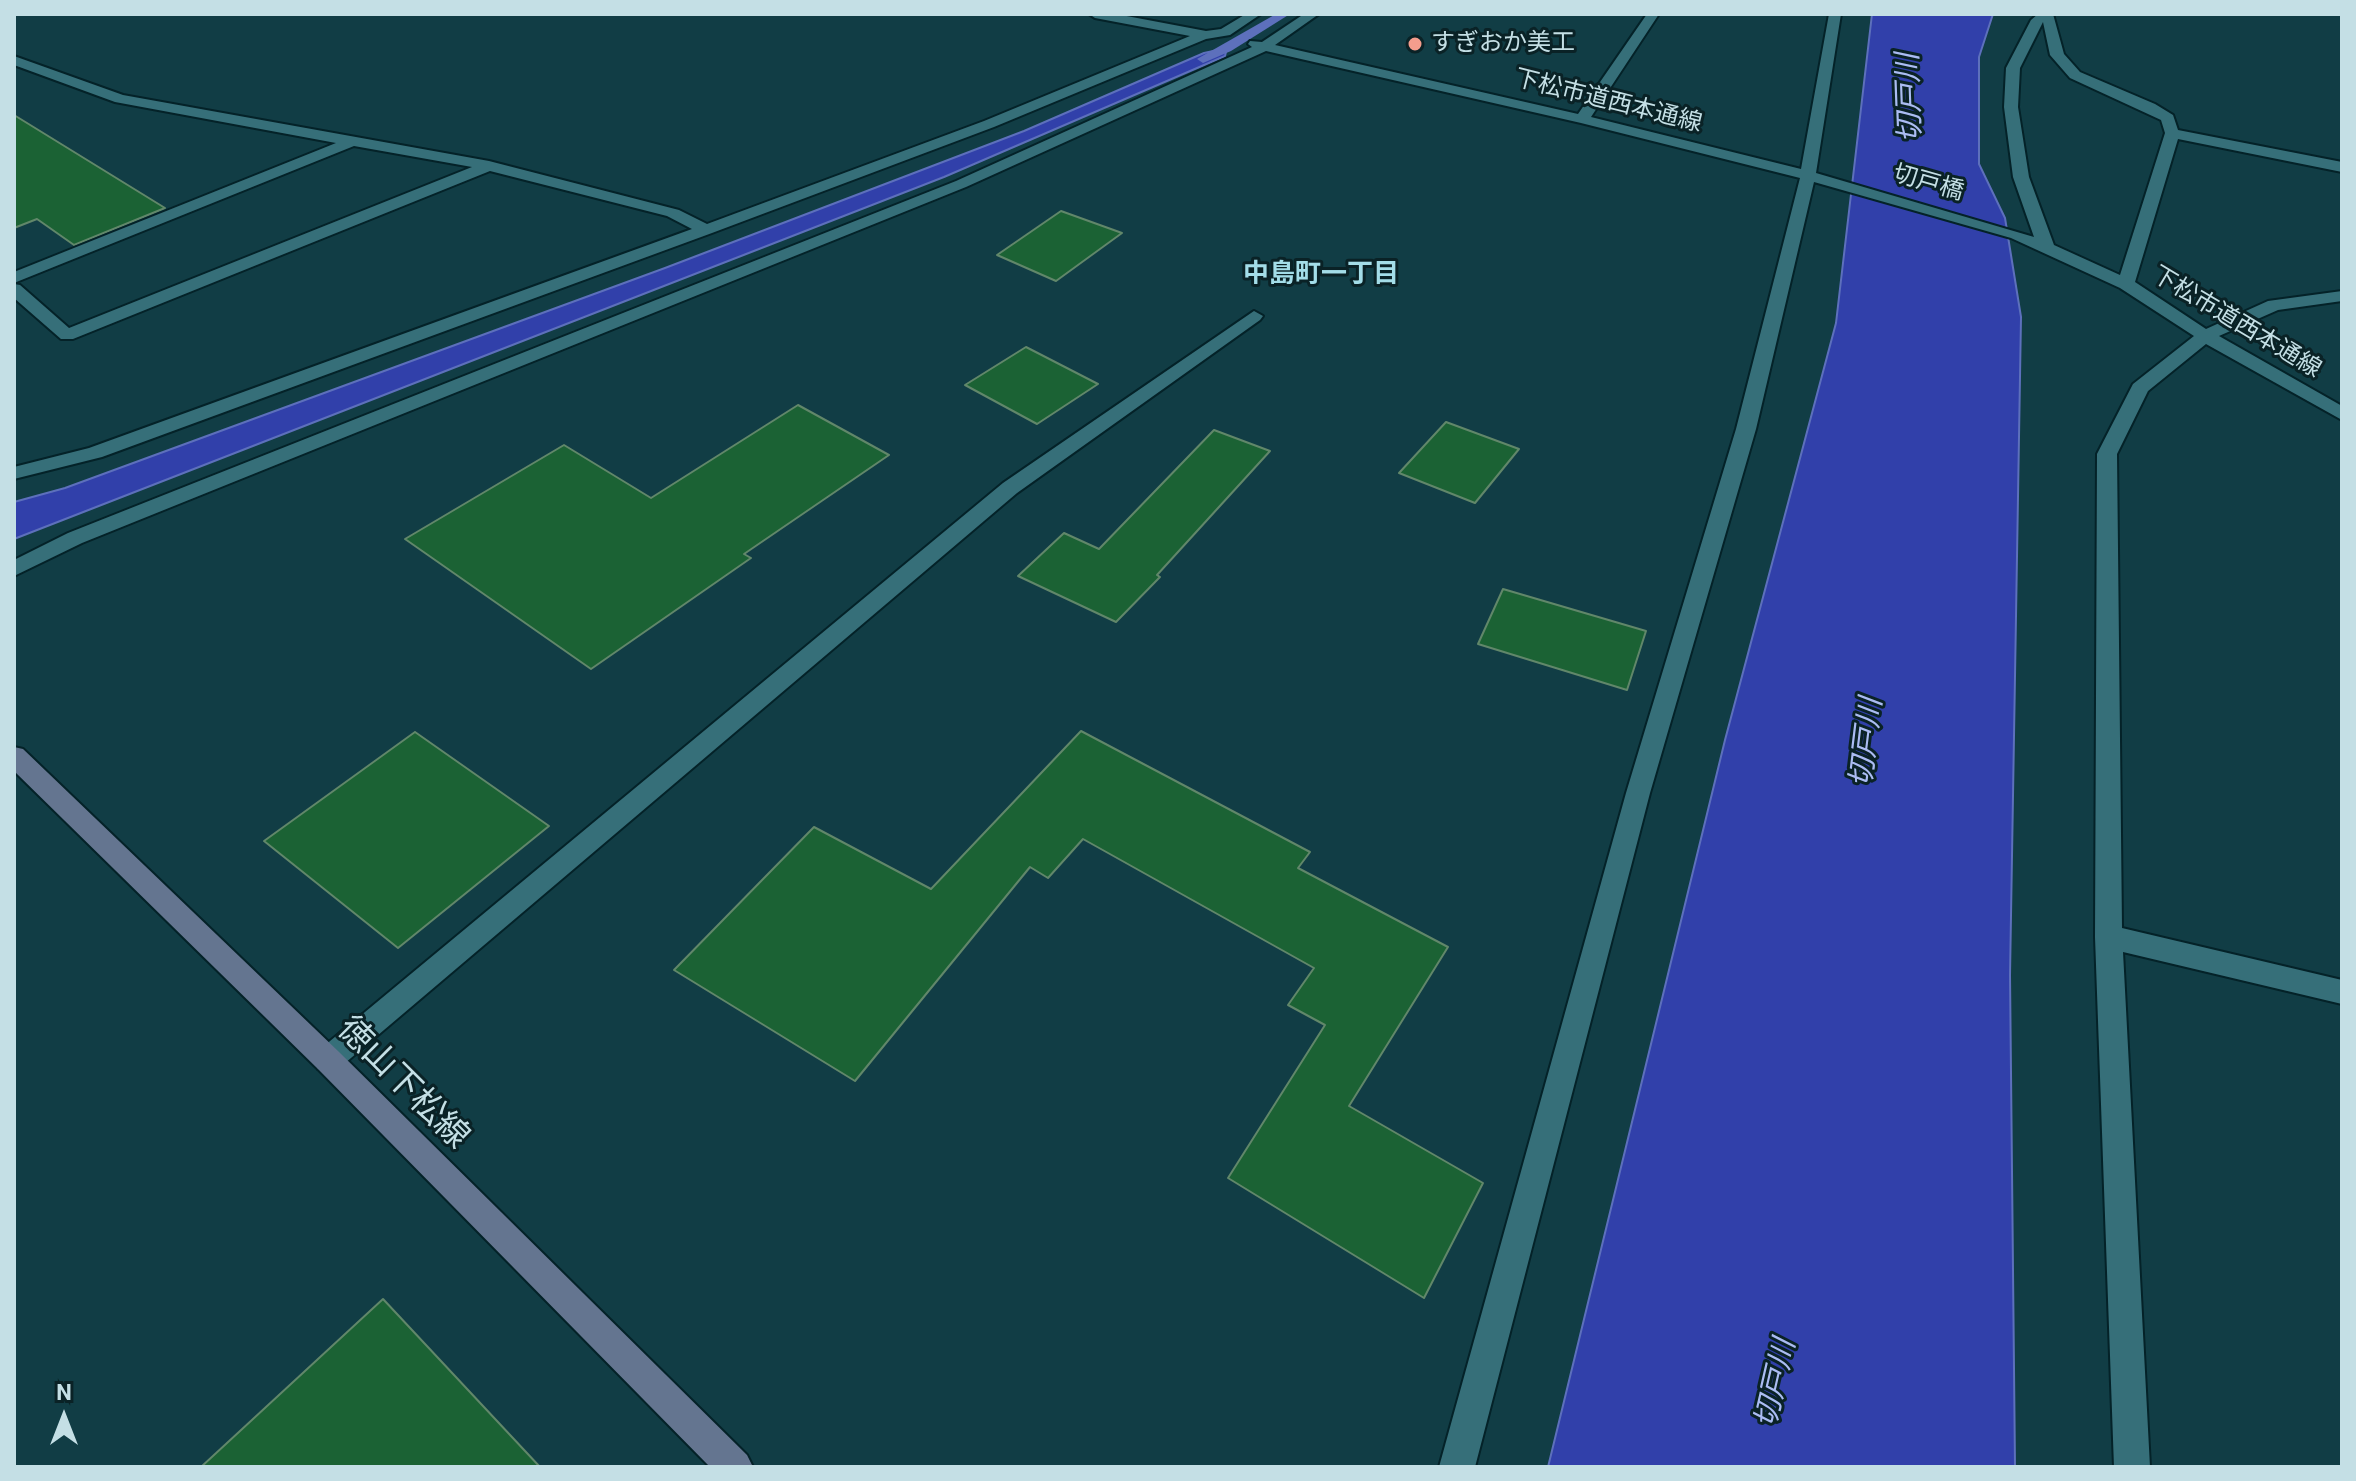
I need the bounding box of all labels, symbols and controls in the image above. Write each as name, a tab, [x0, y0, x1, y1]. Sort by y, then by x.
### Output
place label: すぎおか美工	[1431, 30, 1575, 58]
marker: すぎおか美工	[1406, 35, 1424, 53]
water label: 切戸川	[1891, 52, 1931, 144]
street label: 下松市道西本通線	[1511, 65, 1705, 139]
street label: 切戸橋	[1889, 160, 1967, 208]
district label: 中島町一丁目	[1243, 259, 1399, 291]
street label: 下松市道西本通線	[2146, 261, 2326, 385]
water label: 切戸川	[1845, 696, 1891, 790]
street label: 徳山下松線	[327, 1009, 477, 1159]
water label: 切戸川	[1749, 1336, 1805, 1432]
north arrow	[24, 1377, 104, 1457]
text: N	[56, 1380, 72, 1405]

